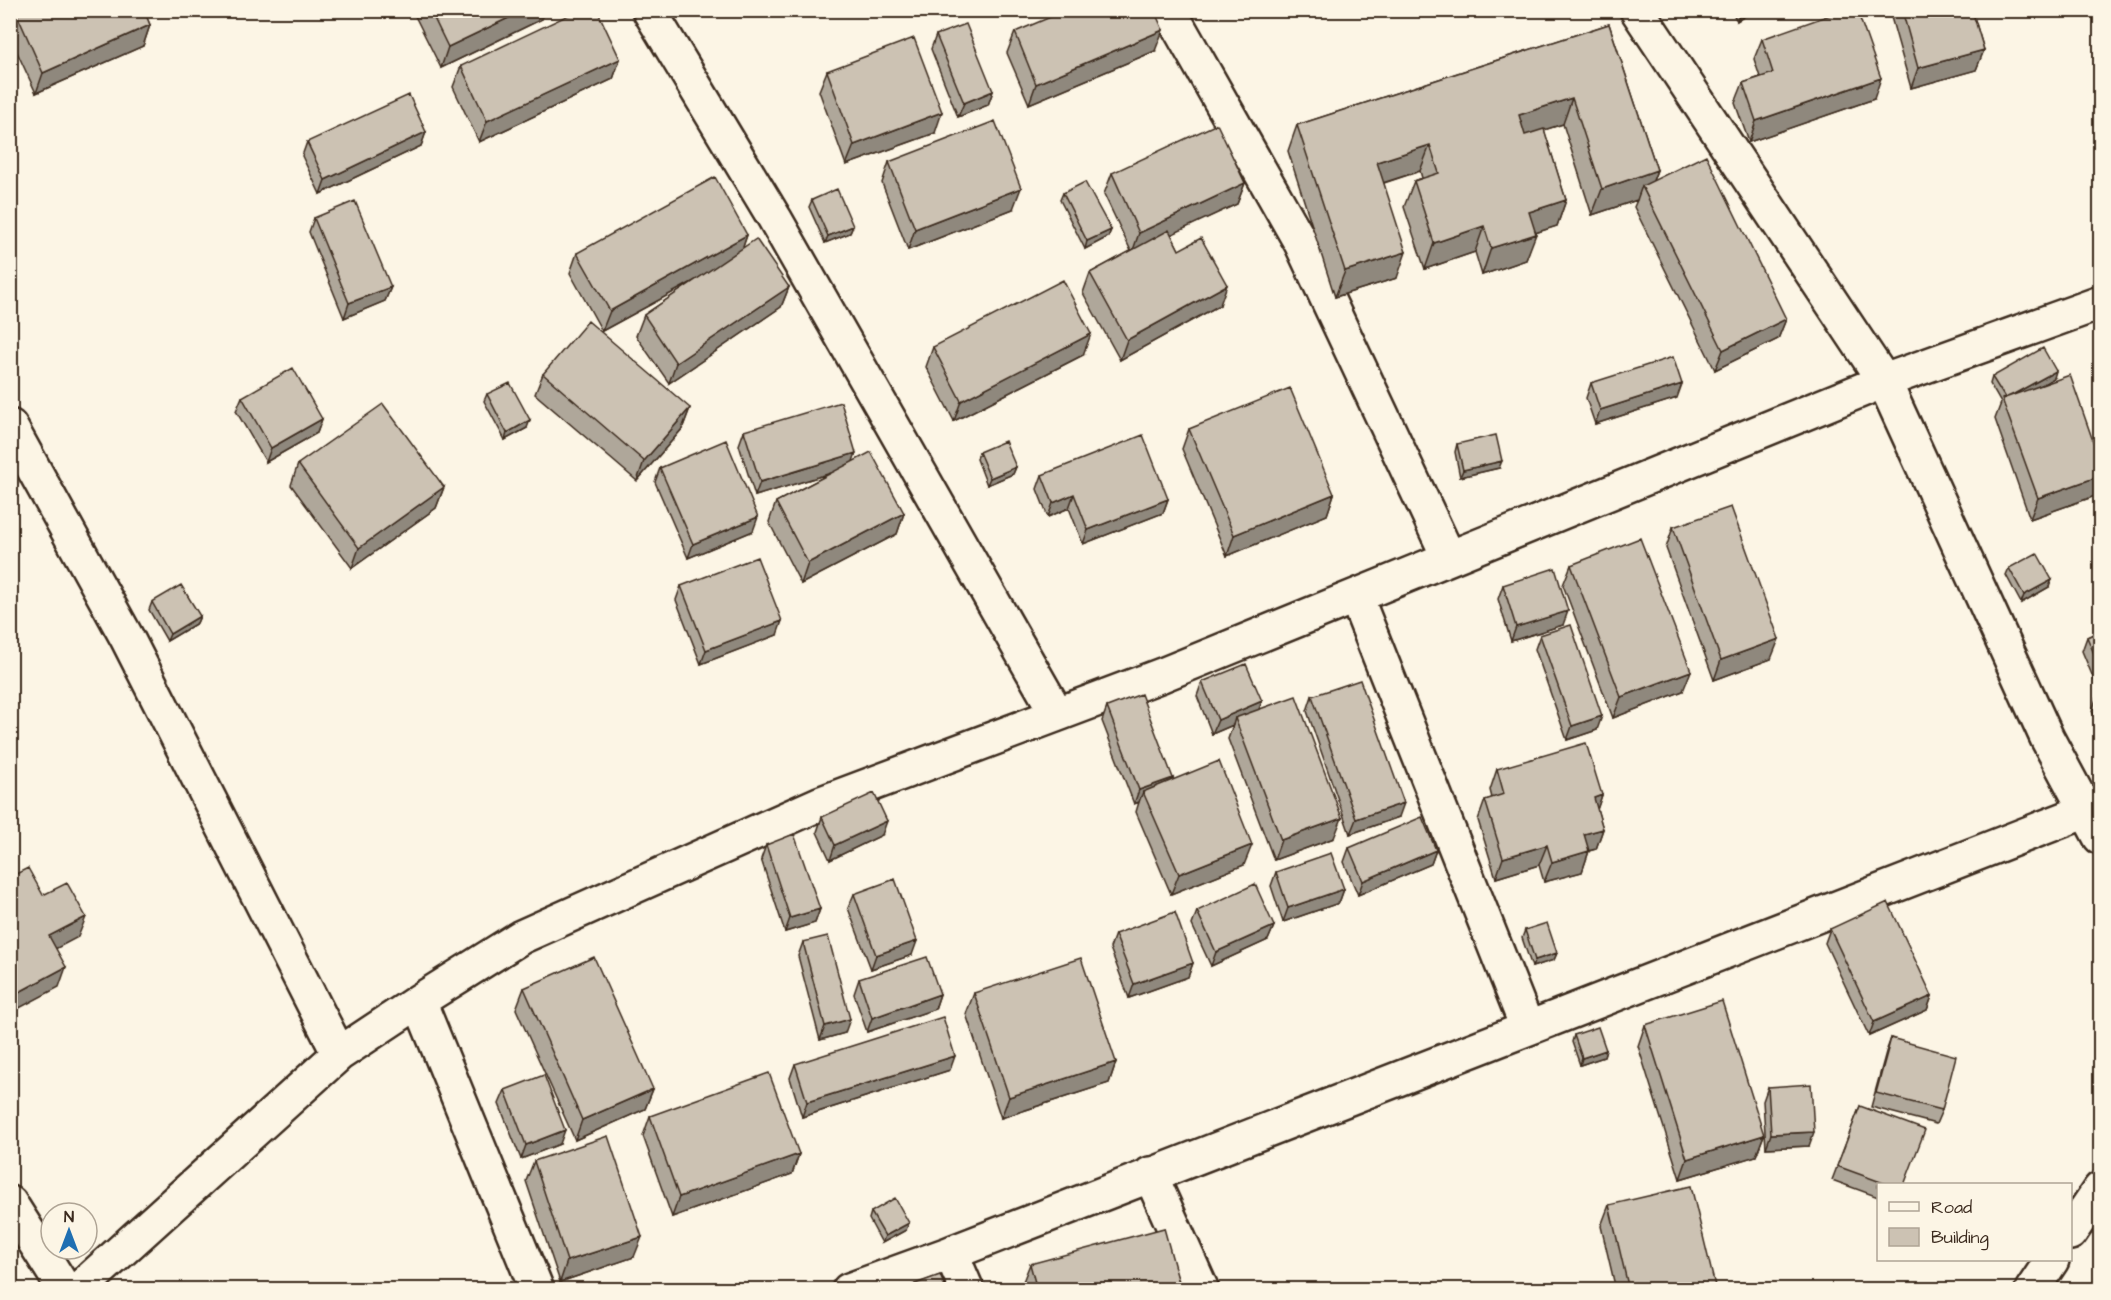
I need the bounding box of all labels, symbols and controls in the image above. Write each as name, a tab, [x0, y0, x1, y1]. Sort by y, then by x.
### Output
legend	[1877, 1183, 2072, 1261]
text: Road	[1931, 1195, 1972, 1220]
north arrow	[39, 1201, 99, 1261]
text: N	[64, 1206, 74, 1228]
text: Building	[1931, 1225, 1989, 1251]

